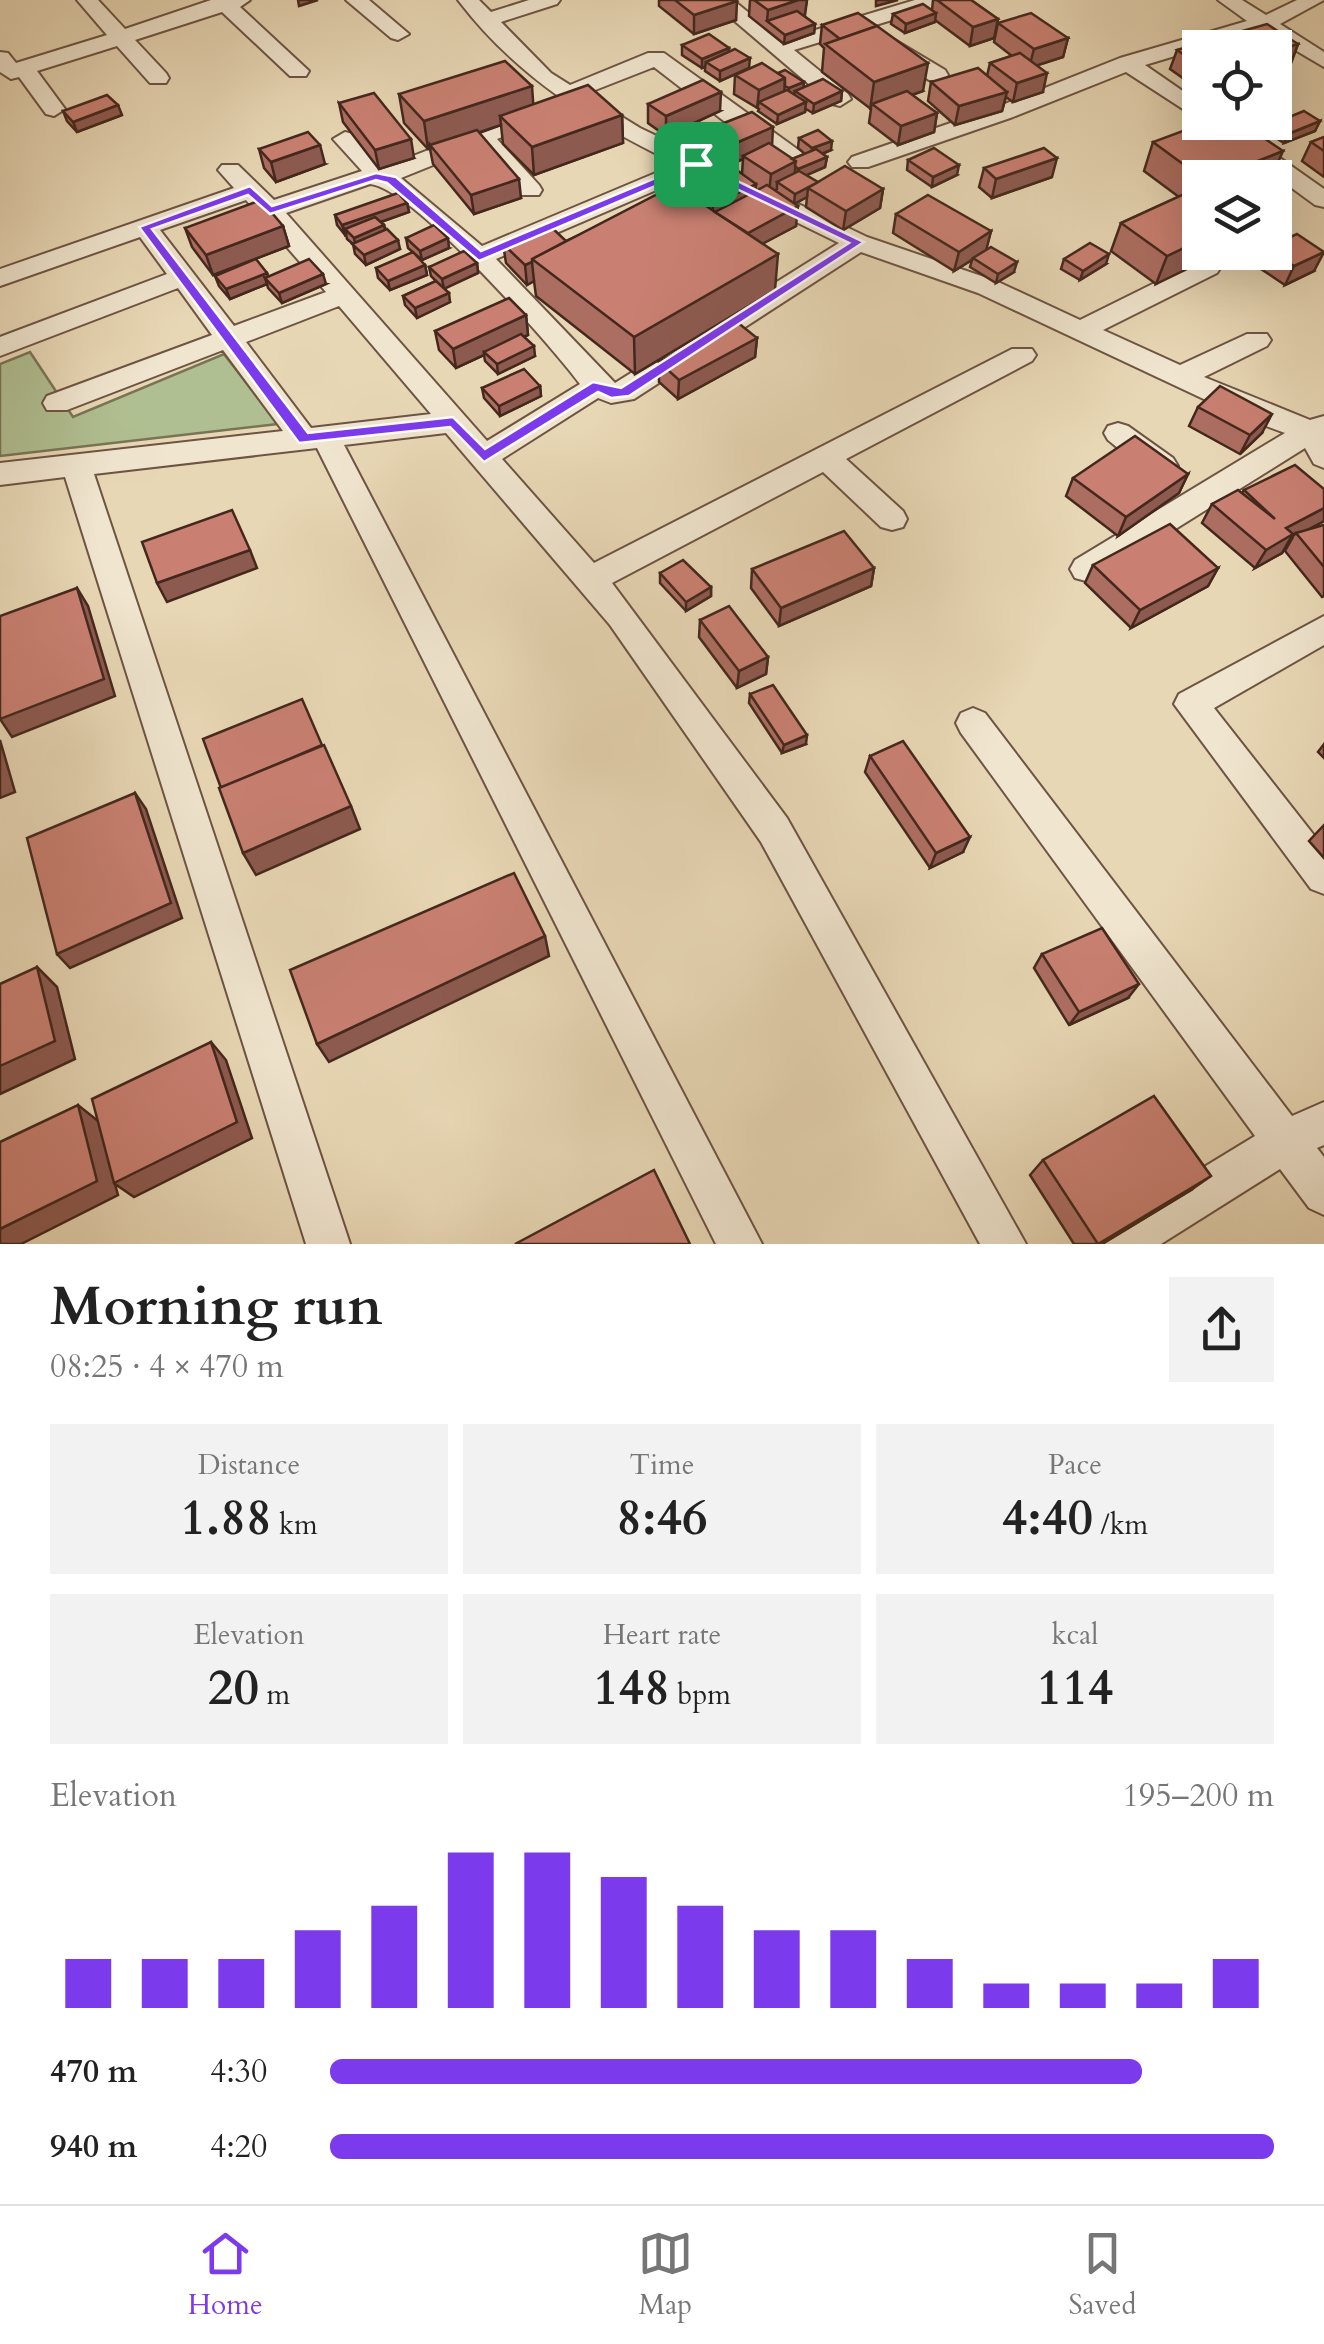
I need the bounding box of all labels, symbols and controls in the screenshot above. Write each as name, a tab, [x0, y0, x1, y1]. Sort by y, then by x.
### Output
map controls	[1182, 30, 1292, 270]
button: locate	[1182, 30, 1292, 140]
pin	[654, 122, 739, 207]
icon: arrive	[669, 137, 724, 192]
button: layers	[1182, 160, 1292, 270]
text: Morning run	[50, 1270, 383, 1344]
button: share	[1169, 1277, 1274, 1382]
text: 08:25 · 4 × 470 m	[50, 1345, 284, 1389]
text: Distance	[198, 1446, 300, 1484]
text: Time	[630, 1446, 694, 1484]
text: Pace	[1048, 1446, 1102, 1484]
text: 1.88	[180, 1484, 272, 1552]
text: 8:46	[616, 1484, 708, 1552]
text: 4:40	[1002, 1484, 1093, 1552]
text: km	[272, 1506, 318, 1544]
text: /km	[1093, 1506, 1148, 1544]
text: Elevation	[193, 1616, 305, 1654]
text: Heart rate	[603, 1616, 721, 1654]
text: kcal	[1052, 1616, 1098, 1654]
text: 20	[208, 1654, 259, 1722]
text: 148	[593, 1654, 670, 1722]
text: 114	[1037, 1654, 1113, 1722]
text: m	[259, 1676, 290, 1714]
text: bpm	[670, 1676, 731, 1714]
text: Elevation	[50, 1774, 177, 1818]
text: 195–200 m	[1122, 1774, 1274, 1818]
text: 470 m	[50, 2050, 137, 2094]
text: 4:30	[210, 2050, 267, 2094]
text: 940 m	[50, 2125, 137, 2169]
text: 4:20	[210, 2125, 267, 2169]
tab: Home	[188, 2226, 263, 2324]
tab: Map	[638, 2226, 693, 2324]
tab: Saved	[1068, 2226, 1136, 2324]

